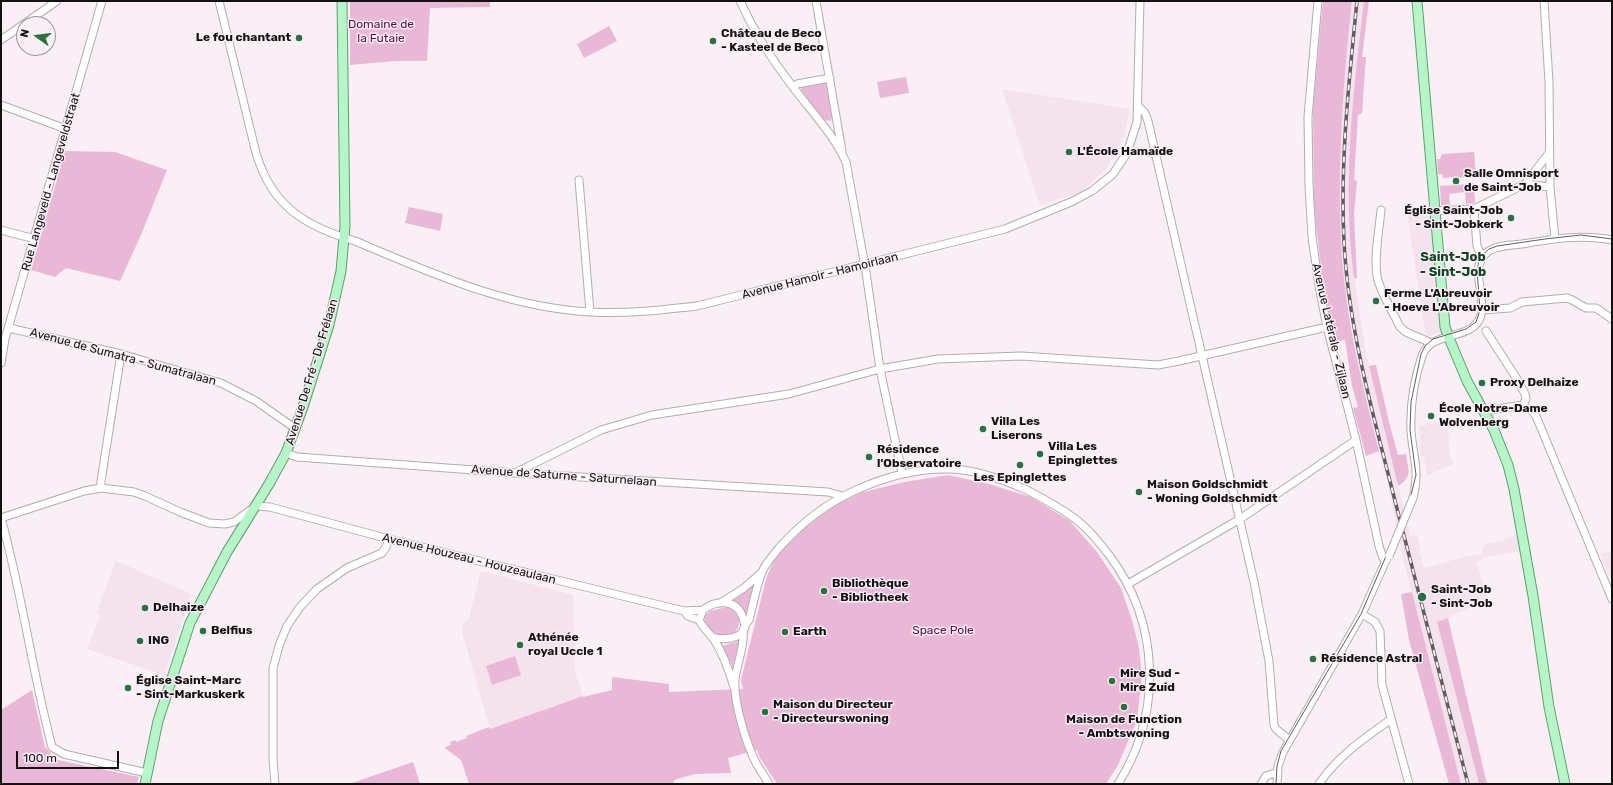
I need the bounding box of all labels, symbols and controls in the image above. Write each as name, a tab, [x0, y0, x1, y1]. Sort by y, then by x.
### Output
north arrow	[16, 16, 56, 56]
park label: Domaine de la Futaie	[348, 18, 414, 46]
place label: Château de Beco - Kasteel de Beco	[721, 27, 824, 55]
text: N	[18, 28, 32, 39]
place label: Le fou chantant	[196, 31, 291, 45]
marker: Le fou chantant	[294, 33, 304, 43]
marker: Château de Beco - Kasteel de Beco	[708, 36, 718, 46]
street label: Rue Langeveld - Langeveldstraat	[19, 91, 83, 273]
place label: L'École Hamaïde	[1077, 145, 1173, 159]
marker: L'École Hamaïde	[1064, 147, 1074, 157]
place label: Salle Omnisport de Saint-Job	[1464, 167, 1559, 195]
marker: Salle Omnisport de Saint-Job	[1451, 176, 1461, 186]
place label: Église Saint-Job - Sint-Jobkerk	[1404, 204, 1503, 232]
marker: Église Saint-Job - Sint-Jobkerk	[1506, 213, 1516, 223]
district label: Saint-Job - Sint-Job	[1420, 249, 1486, 280]
street label: Avenue Hamoir - Hamoirlaan	[740, 250, 900, 302]
street label: Avenue Latérale - Zijlaan	[1308, 262, 1354, 400]
place label: Ferme L'Abreuvoir - Hoeve L'Abreuvoir	[1384, 287, 1500, 315]
marker: Ferme L'Abreuvoir - Hoeve L'Abreuvoir	[1371, 296, 1381, 306]
street label: Avenue De Fré - De Frélaan	[283, 297, 341, 447]
street label: Avenue de Sumatra - Sumatralaan	[28, 325, 218, 389]
place label: Proxy Delhaize	[1490, 376, 1579, 390]
marker: Proxy Delhaize	[1477, 378, 1487, 388]
place label: École Notre-Dame Wolvenberg	[1439, 402, 1548, 430]
marker: École Notre-Dame Wolvenberg	[1426, 411, 1436, 421]
place label: Villa Les Liserons	[991, 415, 1042, 443]
marker: Villa Les Liserons	[978, 424, 988, 434]
place label: Villa Les Epinglettes	[1048, 440, 1118, 468]
place label: Résidence l'Observatoire	[877, 443, 961, 471]
marker: Villa Les Epinglettes	[1035, 449, 1045, 459]
marker: Résidence l'Observatoire	[864, 452, 874, 462]
marker: Les Epinglettes	[1015, 460, 1025, 470]
street label: Avenue de Saturne - Saturnelaan	[471, 462, 657, 490]
place label: Les Epinglettes	[974, 471, 1066, 485]
place label: Maison Goldschmidt - Woning Goldschmidt	[1147, 478, 1277, 506]
marker: Maison Goldschmidt - Woning Goldschmidt	[1134, 487, 1144, 497]
street label: Avenue Houzeau - Houzeaulaan	[381, 530, 557, 588]
place label: Bibliothèque - Bibliotheek	[832, 577, 909, 605]
place label: Saint-Job - Sint-Job	[1431, 583, 1492, 611]
marker: Bibliothèque - Bibliotheek	[819, 586, 829, 596]
marker: Saint-Job - Sint-Job	[1416, 591, 1428, 603]
place label: Delhaize	[153, 601, 204, 615]
marker: Delhaize	[140, 603, 150, 613]
place label: Belfius	[211, 624, 252, 638]
park label: Space Pole	[912, 624, 974, 638]
place label: Earth	[793, 625, 827, 639]
marker: Belfius	[198, 626, 208, 636]
marker: Earth	[780, 627, 790, 637]
place label: Athénée royal Uccle 1	[528, 631, 602, 659]
place label: ING	[148, 634, 169, 648]
marker: ING	[135, 636, 145, 646]
marker: Athénée royal Uccle 1	[515, 640, 525, 650]
place label: Résidence Astral	[1321, 652, 1422, 666]
marker: Résidence Astral	[1308, 654, 1318, 664]
place label: Mire Sud - Mire Zuid	[1120, 667, 1180, 695]
place label: Église Saint-Marc - Sint-Markuskerk	[136, 674, 245, 702]
marker: Mire Sud - Mire Zuid	[1107, 676, 1117, 686]
marker: Église Saint-Marc - Sint-Markuskerk	[123, 683, 133, 693]
place label: Maison du Directeur - Directeurswoning	[773, 698, 893, 726]
marker: Maison de Function - Ambtswoning	[1119, 702, 1129, 712]
marker: Maison du Directeur - Directeurswoning	[760, 707, 770, 717]
place label: Maison de Function - Ambtswoning	[1066, 713, 1182, 741]
scale bar	[18, 743, 121, 769]
text: 100 m	[23, 751, 57, 765]

